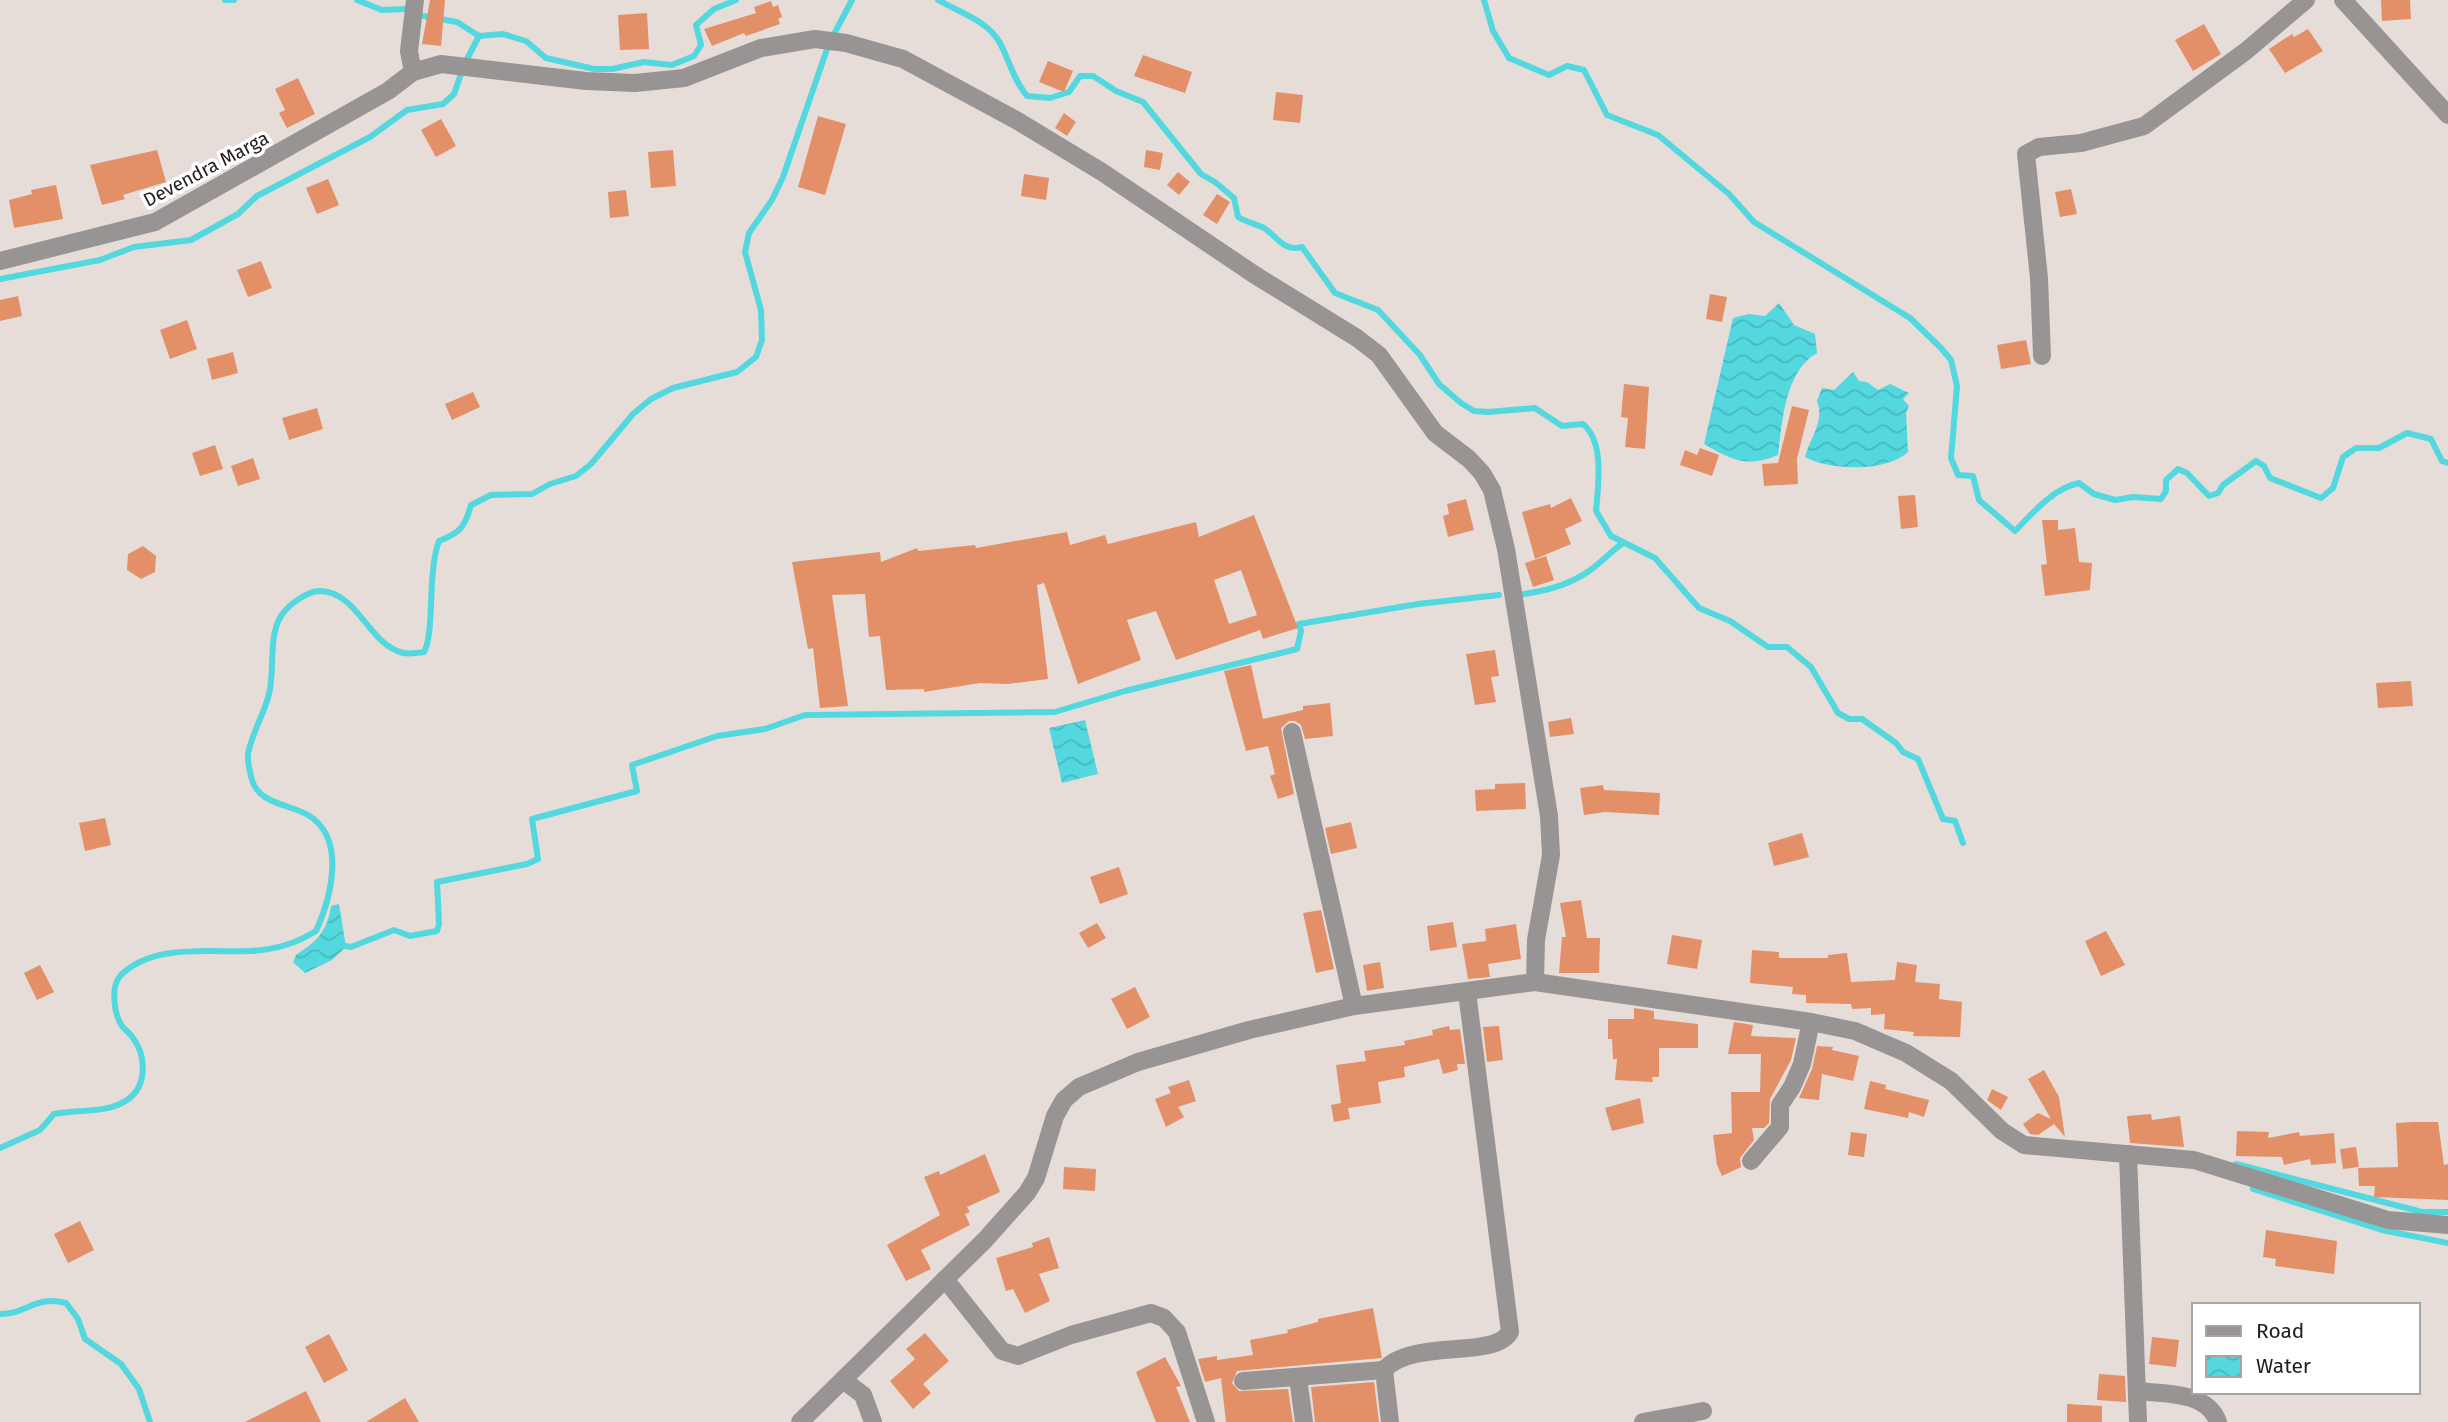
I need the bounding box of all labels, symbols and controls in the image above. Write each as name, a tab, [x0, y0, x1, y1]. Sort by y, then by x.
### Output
street label: Devendra Marga	[139, 126, 273, 212]
legend	[2192, 1303, 2420, 1394]
text: Road	[2256, 1318, 2304, 1344]
text: Water	[2256, 1353, 2311, 1379]

